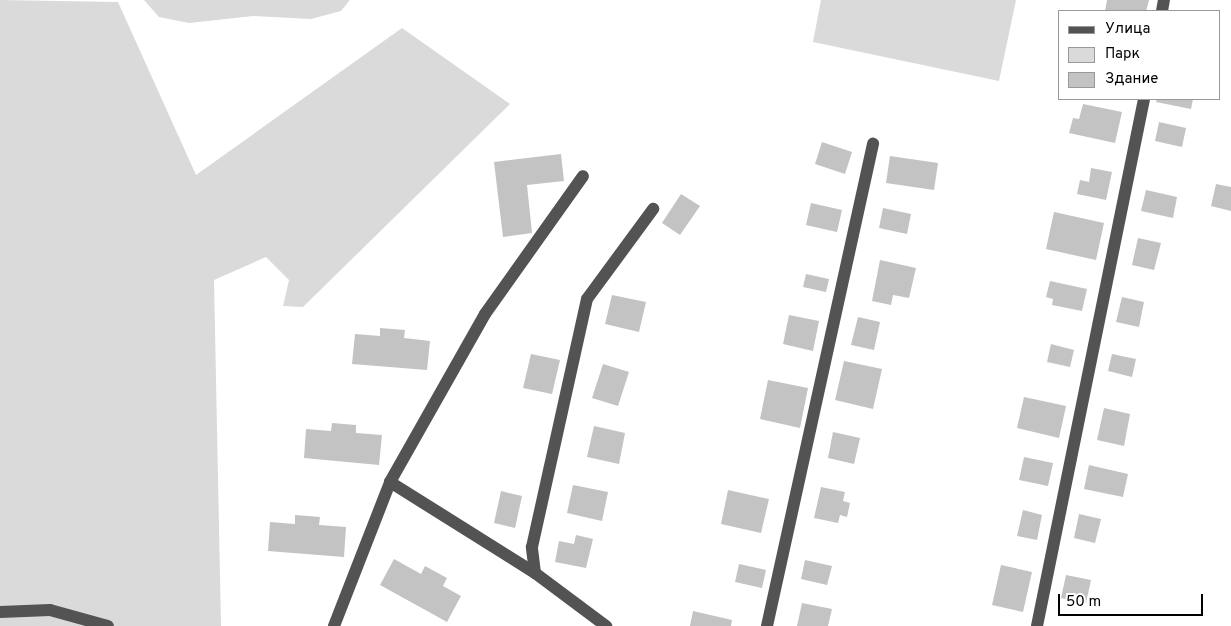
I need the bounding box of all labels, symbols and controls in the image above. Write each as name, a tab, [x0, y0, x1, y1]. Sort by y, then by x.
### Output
legend	[1058, 10, 1221, 100]
text: Улица	[1105, 20, 1150, 39]
text: Парк	[1105, 45, 1140, 64]
text: Здание	[1105, 70, 1158, 89]
scale bar	[1061, 584, 1206, 616]
text: 50 m	[1066, 593, 1101, 612]

